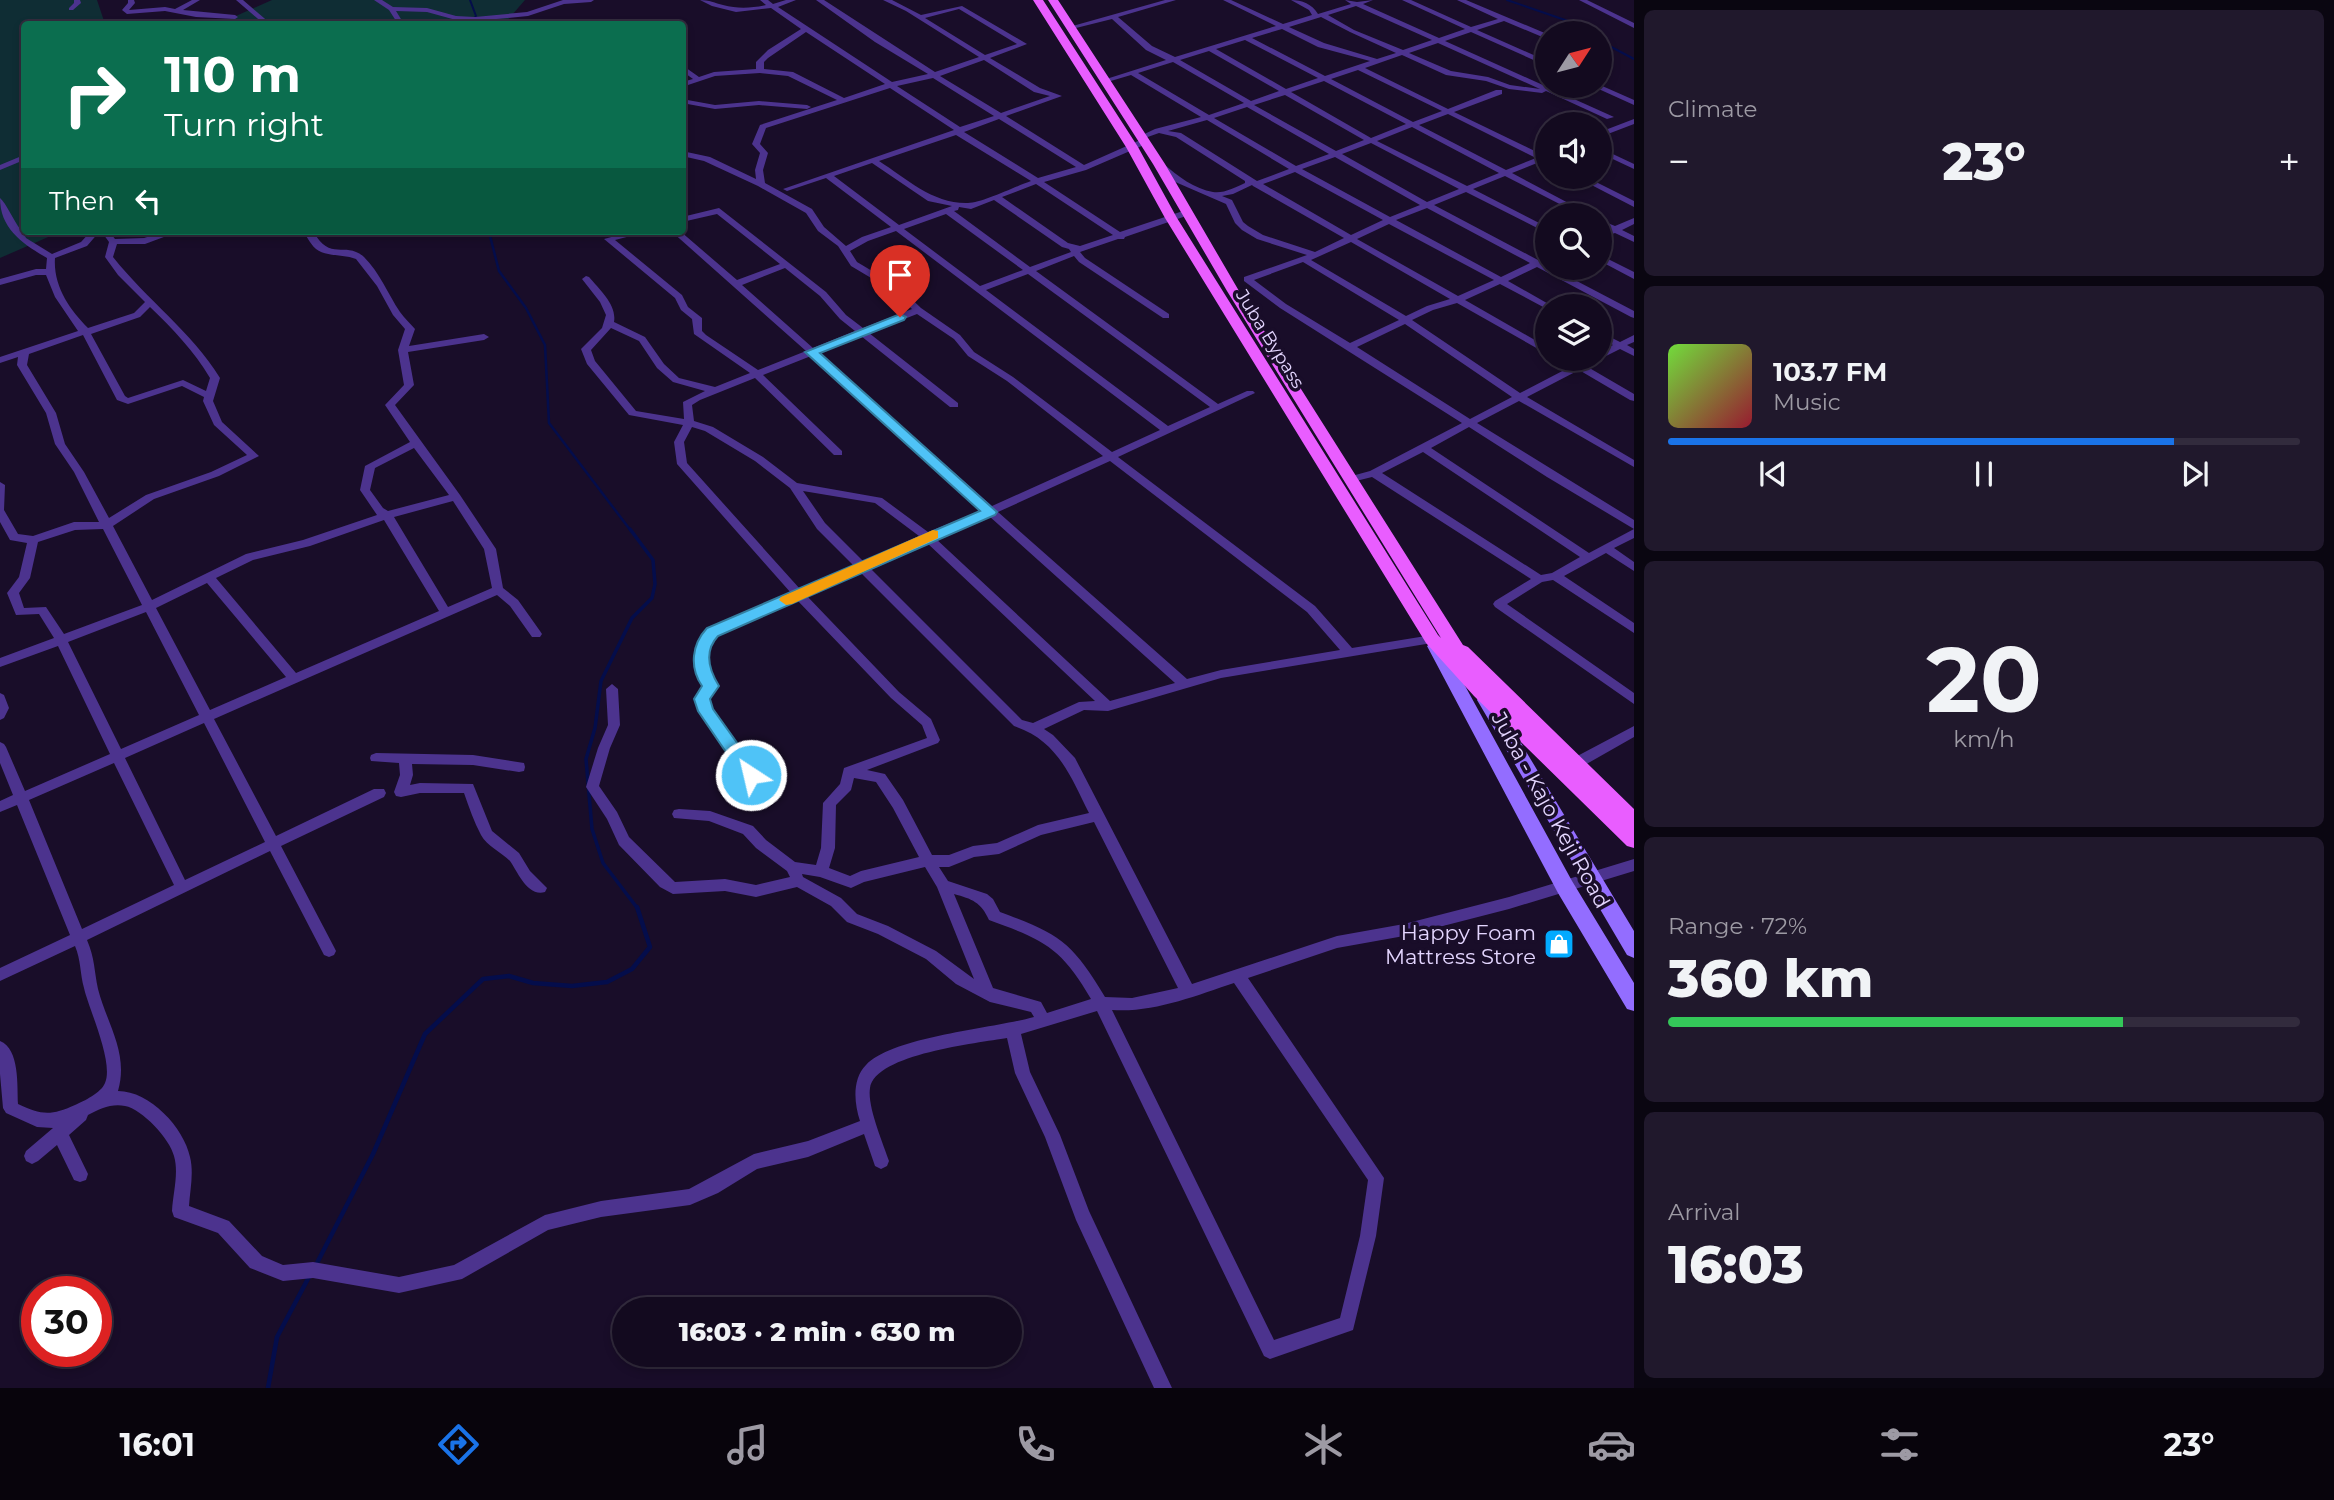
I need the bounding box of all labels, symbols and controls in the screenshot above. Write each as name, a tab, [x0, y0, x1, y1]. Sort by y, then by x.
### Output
north arrow	[1535, 21, 1612, 98]
map controls	[1535, 21, 1612, 371]
text: 110 m	[164, 45, 301, 104]
icon: right	[49, 49, 140, 140]
text: Climate	[1668, 95, 1757, 123]
text: Turn right	[164, 105, 324, 144]
button: sound	[1535, 112, 1612, 189]
text: 23°	[1942, 130, 2026, 193]
text: −	[1668, 138, 1690, 185]
text: +	[2278, 138, 2300, 185]
icon: left	[129, 182, 167, 220]
text: Then	[49, 185, 115, 217]
button: search	[1535, 203, 1612, 280]
pin	[870, 245, 930, 317]
icon: arrive	[881, 256, 919, 294]
street label: Juba Bypass	[1230, 285, 1309, 393]
button: layers	[1535, 294, 1612, 371]
text: 103.7 FM	[1773, 356, 1887, 388]
text: Music	[1773, 388, 1841, 416]
icon: previous	[1754, 455, 1792, 493]
icon: pause	[1965, 455, 2003, 493]
icon: next	[2176, 455, 2214, 493]
text: 20	[1926, 624, 2042, 735]
street label: Juba - Kajo Keji Road	[1486, 707, 1615, 912]
text: km/h	[1953, 725, 2015, 753]
position arrow	[714, 738, 788, 812]
text: Range · 72%	[1668, 912, 1807, 940]
place label: Happy Foam Mattress Store	[1385, 920, 1536, 969]
shop icon: Happy Foam Mattress Store	[1542, 927, 1576, 961]
text: 360 km	[1668, 947, 1873, 1010]
text: Arrival	[1668, 1198, 1741, 1226]
text: 16:03	[1668, 1233, 1804, 1296]
speed limit sign: 30	[21, 1276, 112, 1367]
text: 16:03 · 2 min · 630 m	[679, 1316, 955, 1348]
icon: directions	[434, 1420, 483, 1469]
icon: music	[723, 1420, 772, 1469]
icon: phone	[1011, 1420, 1060, 1469]
icon: climate	[1299, 1420, 1348, 1469]
icon: car	[1587, 1420, 1636, 1469]
icon: filters	[1875, 1420, 1924, 1469]
text: 16:01	[120, 1425, 195, 1464]
text: 23°	[2164, 1425, 2214, 1464]

